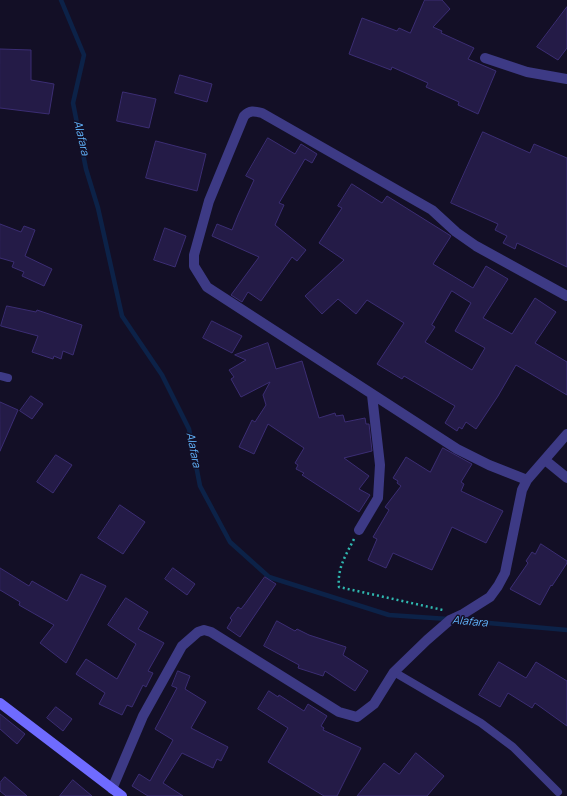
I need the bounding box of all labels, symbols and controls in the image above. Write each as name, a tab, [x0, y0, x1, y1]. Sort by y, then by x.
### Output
water label: Alafara	[71, 119, 91, 157]
water label: Alafara	[183, 431, 203, 469]
water label: Alafara	[452, 614, 488, 630]

